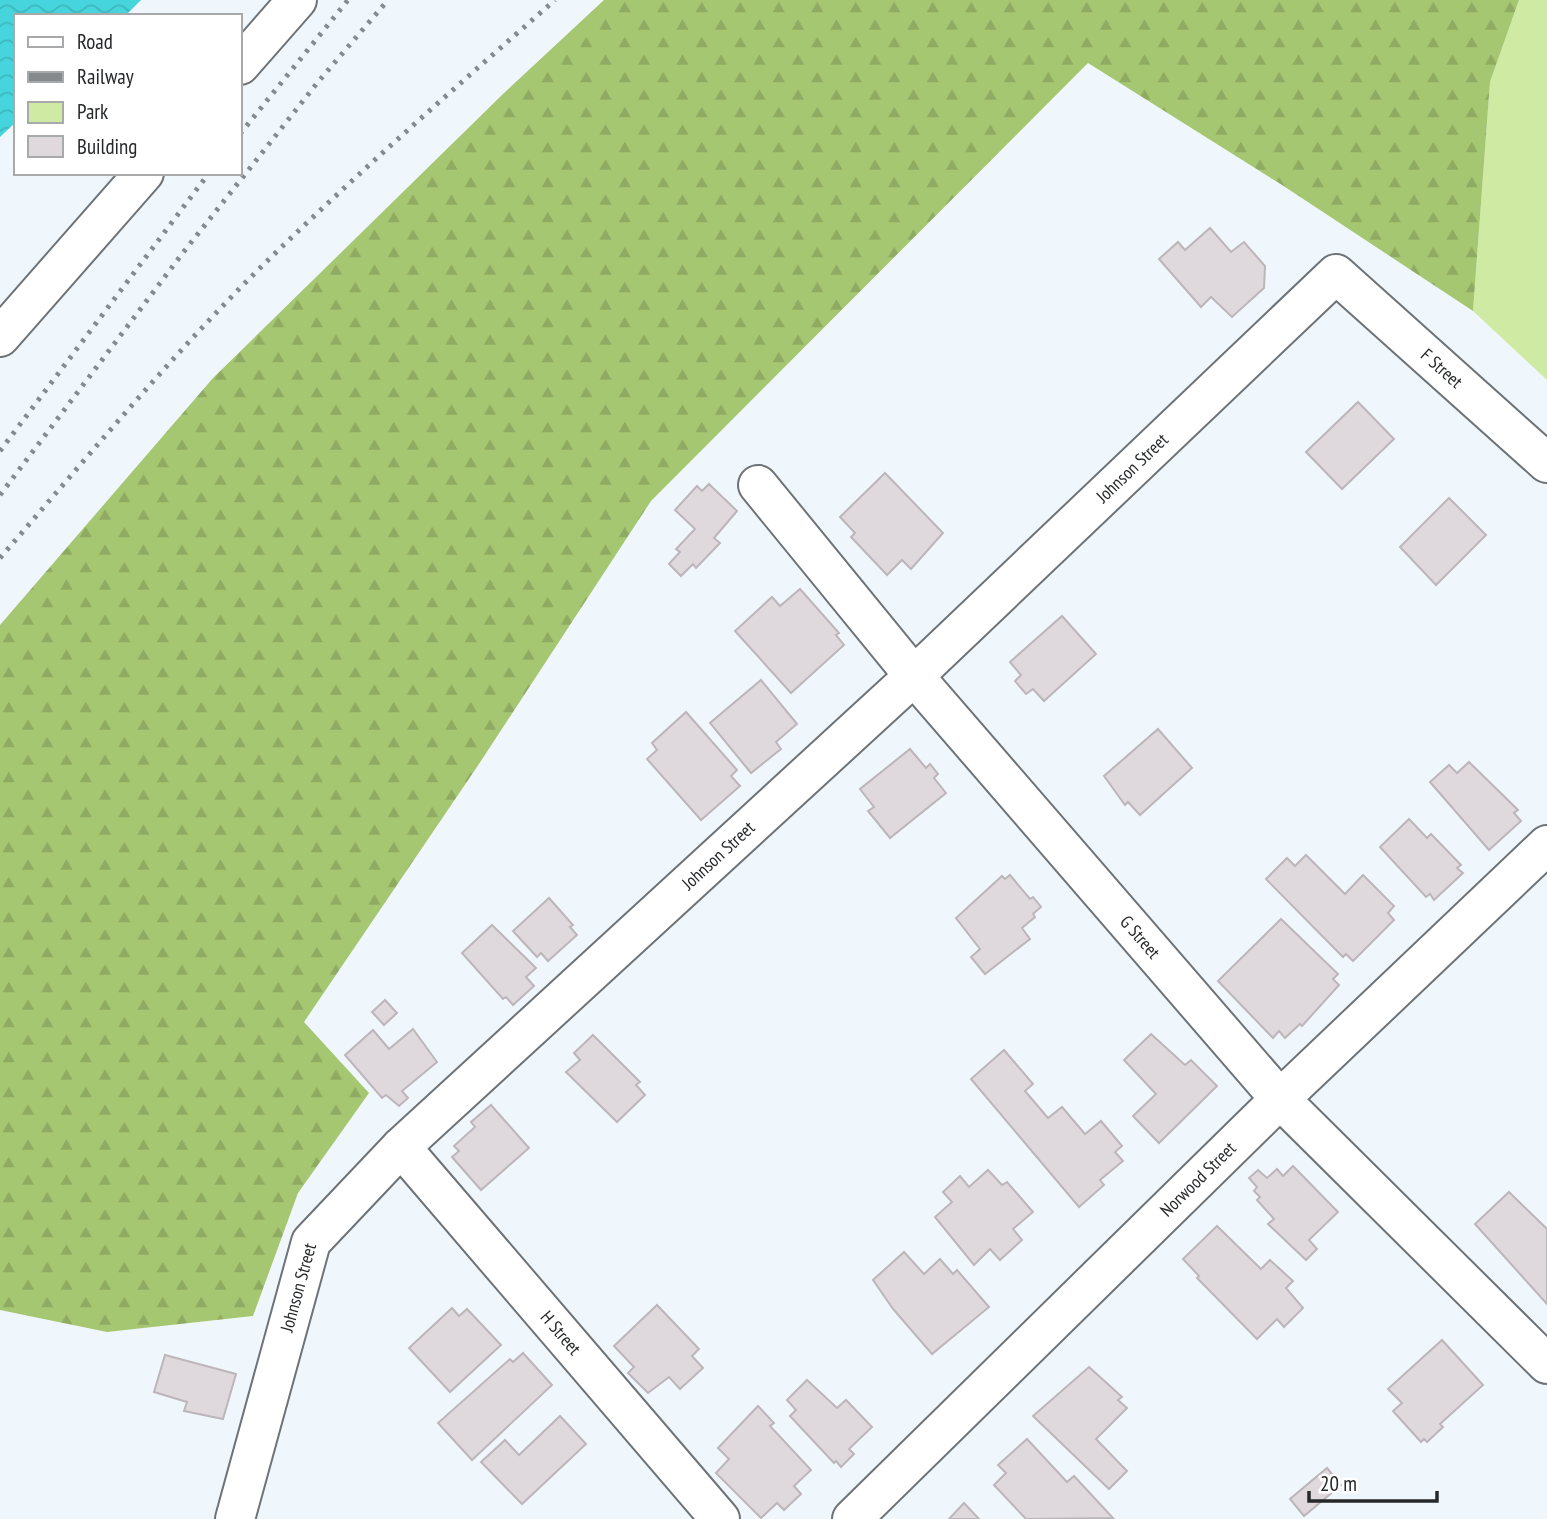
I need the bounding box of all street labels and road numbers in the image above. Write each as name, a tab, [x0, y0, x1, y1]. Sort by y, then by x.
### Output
street label: F Street	[1416, 343, 1468, 393]
street label: Johnson Street	[1090, 428, 1173, 508]
street label: Johnson Street	[676, 816, 759, 895]
street label: G Street	[1115, 910, 1165, 963]
street label: Norwood Street	[1155, 1137, 1241, 1221]
street label: Johnson Street	[275, 1241, 321, 1335]
street label: H Street	[536, 1306, 586, 1359]

